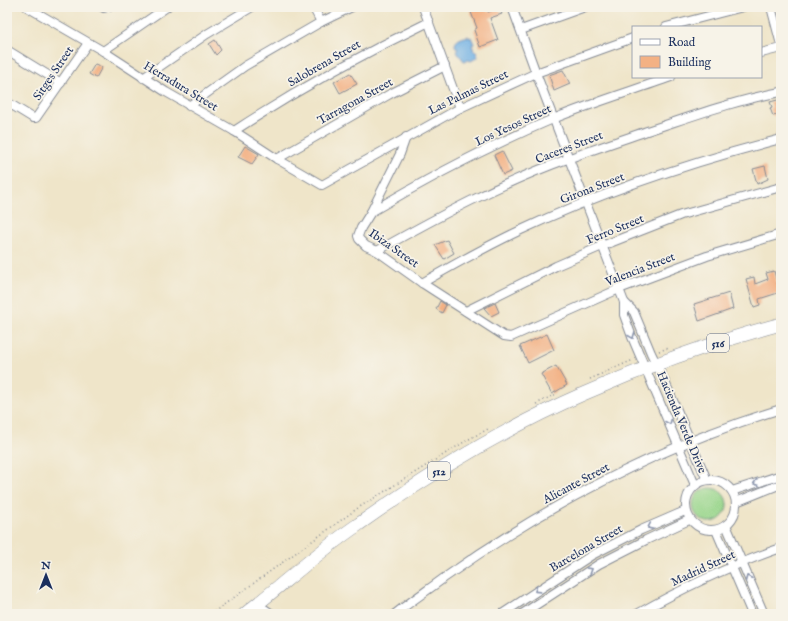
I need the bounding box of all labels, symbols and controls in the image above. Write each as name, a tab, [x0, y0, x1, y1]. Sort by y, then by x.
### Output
legend	[632, 26, 762, 78]
text: Road	[668, 35, 696, 50]
street label: Salobrena Street	[285, 37, 363, 90]
street label: Sitges Street	[30, 43, 77, 103]
text: Building	[668, 55, 712, 70]
street label: Herradura Street	[141, 58, 221, 115]
street label: Las Palmas Street	[426, 67, 511, 118]
street label: Tarragona Street	[315, 75, 396, 128]
street label: Los Yesos Street	[473, 101, 554, 150]
street label: Caceres Street	[533, 128, 605, 167]
street label: Girona Street	[558, 169, 626, 208]
street label: Ferro Street	[584, 211, 646, 248]
street label: Ibiza Street	[366, 226, 422, 271]
street label: Valencia Street	[602, 249, 677, 290]
one-way arrow	[628, 333, 636, 340]
road number: 516	[707, 334, 729, 352]
street label: Hacienda Verde Drive	[653, 369, 710, 476]
one-way arrow	[664, 417, 672, 425]
street label: Alicante Street	[539, 460, 612, 508]
road number: 512	[428, 462, 450, 480]
one-way arrow	[753, 478, 760, 487]
street label: Barcelona Street	[547, 521, 625, 575]
one-way arrow	[646, 522, 653, 530]
street label: Madrid Street	[669, 547, 738, 590]
north arrow	[26, 555, 66, 595]
text: N	[40, 559, 51, 573]
one-way arrow	[586, 567, 593, 575]
one-way arrow	[745, 575, 753, 582]
one-way arrow	[534, 586, 541, 593]

